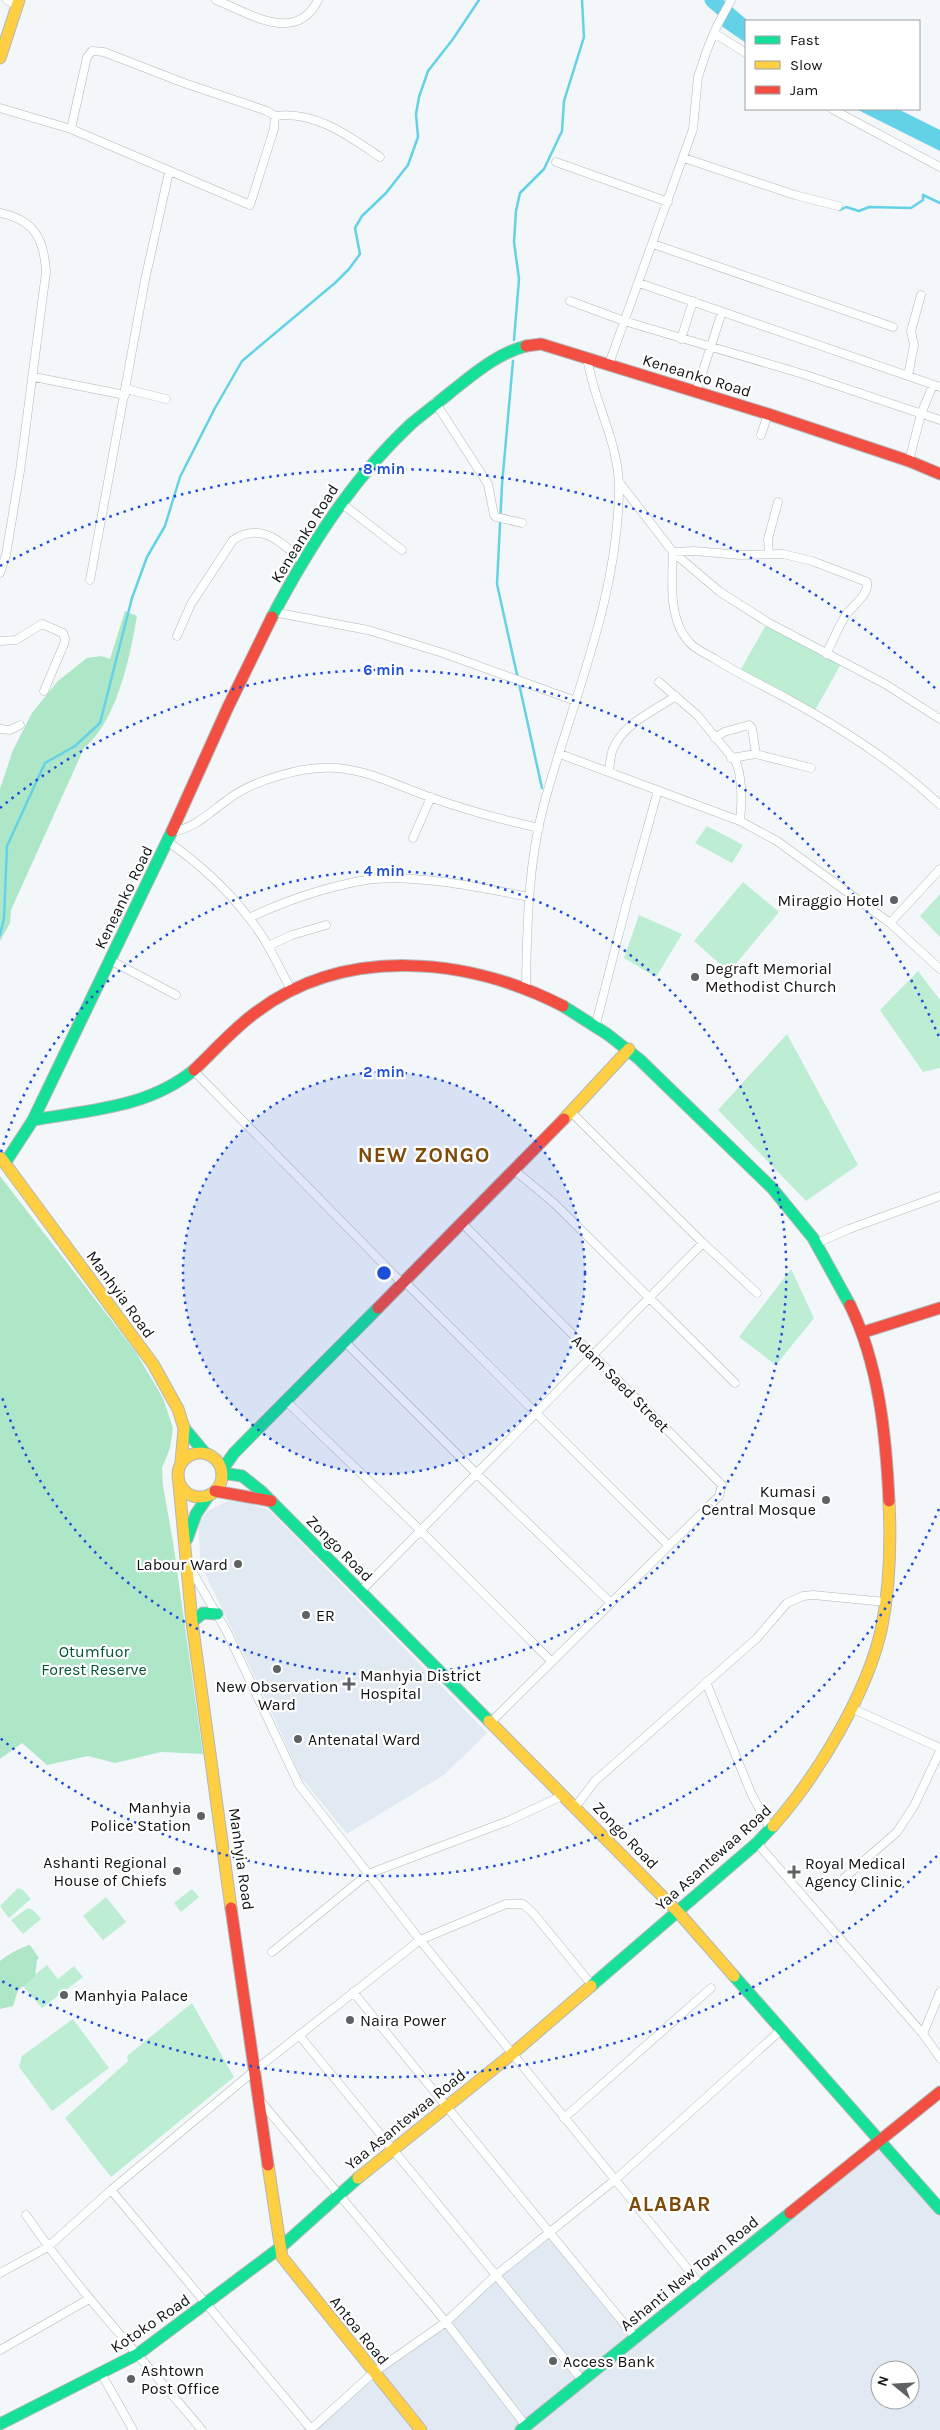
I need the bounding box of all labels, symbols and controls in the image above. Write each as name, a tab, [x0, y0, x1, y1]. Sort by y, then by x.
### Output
legend	[745, 20, 920, 110]
text: Fast	[790, 31, 820, 49]
text: Slow	[790, 56, 822, 74]
text: Jam	[790, 81, 818, 99]
street label: Keneanko Road	[640, 350, 754, 401]
text: 8 min	[363, 460, 405, 478]
street label: Keneanko Road	[267, 480, 342, 586]
text: 6 min	[363, 661, 405, 679]
street label: Keneanko Road	[90, 842, 157, 952]
text: 4 min	[363, 862, 405, 880]
place label: Miraggio Hotel	[778, 891, 884, 910]
marker: Miraggio Hotel	[888, 894, 900, 906]
place label: Degraft Memorial Methodist Church	[705, 959, 837, 996]
marker: Degraft Memorial Methodist Church	[689, 971, 701, 983]
text: 2 min	[363, 1063, 405, 1081]
district label: NEW ZONGO	[358, 1143, 490, 1167]
street label: Manhyia Road	[83, 1247, 159, 1342]
centre of rings	[375, 1264, 393, 1282]
street label: Adam Saed Street	[568, 1331, 673, 1436]
place label: Kumasi Central Mosque	[701, 1482, 816, 1519]
marker: Kumasi Central Mosque	[820, 1494, 832, 1506]
street label: Zongo Road	[302, 1511, 377, 1586]
place label: Labour Ward	[136, 1555, 228, 1574]
marker: Labour Ward	[232, 1558, 244, 1570]
place label: ER	[316, 1606, 335, 1625]
marker: ER	[300, 1609, 312, 1621]
park label: Otumfuor Forest Reserve	[41, 1642, 147, 1679]
marker: New Observation Ward	[271, 1663, 283, 1675]
place label: Manhyia District Hospital	[360, 1666, 481, 1703]
place label: New Observation Ward	[216, 1677, 338, 1714]
marker: Manhyia District Hospital	[342, 1677, 356, 1691]
place label: Antenatal Ward	[308, 1730, 421, 1749]
marker: Antenatal Ward	[292, 1733, 304, 1745]
place label: Manhyia Police Station	[90, 1798, 191, 1835]
street label: Zongo Road	[589, 1798, 662, 1873]
street label: Yaa Asantewaa Road	[651, 1800, 775, 1914]
street label: Manhyia Road	[225, 1807, 258, 1912]
marker: Manhyia Police Station	[195, 1810, 207, 1822]
place label: Ashanti Regional House of Chiefs	[43, 1853, 167, 1890]
place label: Royal Medical Agency Clinic	[805, 1854, 906, 1891]
marker: Ashanti Regional House of Chiefs	[171, 1865, 183, 1877]
marker: Royal Medical Agency Clinic	[787, 1865, 801, 1879]
place label: Manhyia Palace	[74, 1986, 188, 2005]
marker: Manhyia Palace	[58, 1989, 70, 2001]
place label: Naira Power	[360, 2011, 446, 2030]
marker: Naira Power	[344, 2014, 356, 2026]
street label: Yaa Asantewaa Road	[341, 2065, 469, 2174]
district label: ALABAR	[629, 2192, 711, 2216]
street label: Ashanti New Town Road	[616, 2212, 762, 2335]
street label: Kotoko Road	[107, 2290, 194, 2357]
street label: Antoa Road	[326, 2292, 393, 2369]
place label: Access Bank	[563, 2352, 655, 2371]
marker: Access Bank	[547, 2355, 559, 2367]
north arrow	[870, 2360, 920, 2410]
place label: Ashtown Post Office	[141, 2361, 219, 2398]
marker: Ashtown Post Office	[125, 2373, 137, 2385]
text: N	[873, 2374, 893, 2389]

